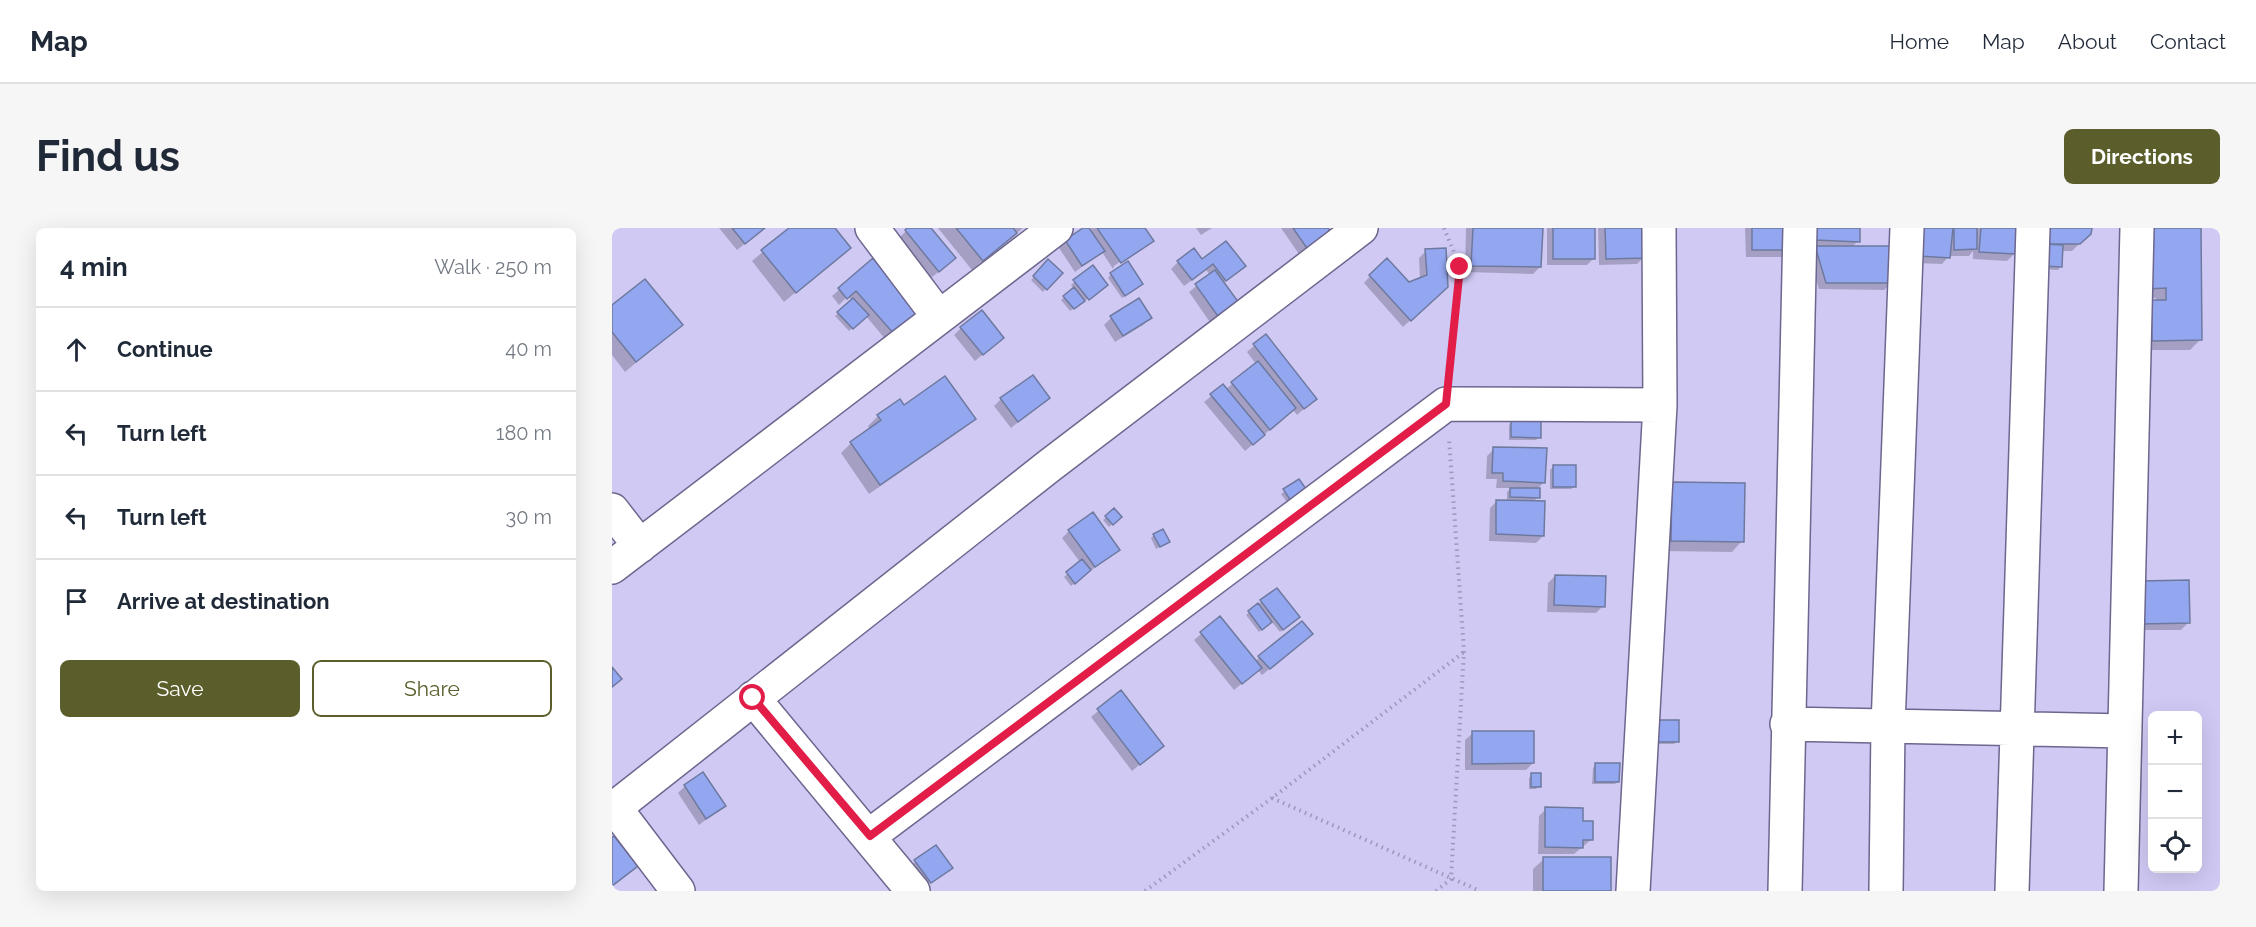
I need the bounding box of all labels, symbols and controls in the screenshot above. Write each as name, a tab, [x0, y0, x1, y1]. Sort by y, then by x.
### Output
text: Map	[30, 25, 88, 58]
text: Home	[1890, 29, 1949, 54]
text: Map	[1982, 29, 2025, 54]
text: About	[2058, 29, 2117, 54]
text: Contact	[2150, 29, 2226, 54]
button: Directions	[2064, 129, 2220, 184]
text: Find us	[36, 132, 180, 181]
text: 4 min	[60, 252, 128, 282]
route end	[1446, 253, 1472, 279]
text: Walk · 250 m	[434, 255, 552, 279]
icon: ahead	[60, 333, 93, 366]
text: Continue	[117, 336, 213, 362]
text: 40 m	[505, 337, 552, 361]
icon: left	[60, 417, 93, 450]
text: Turn left	[117, 420, 207, 446]
text: 180 m	[496, 421, 552, 445]
icon: left	[60, 501, 93, 534]
text: Turn left	[117, 504, 207, 530]
text: 30 m	[506, 505, 552, 529]
icon: arrive	[60, 585, 93, 618]
text: Arrive at destination	[117, 588, 330, 614]
button: Save	[60, 660, 300, 717]
button: Share	[312, 660, 552, 717]
route start	[739, 684, 765, 710]
map controls	[2148, 711, 2202, 873]
button: +	[2148, 711, 2202, 765]
button: −	[2148, 765, 2202, 819]
button: locate	[2148, 819, 2202, 873]

